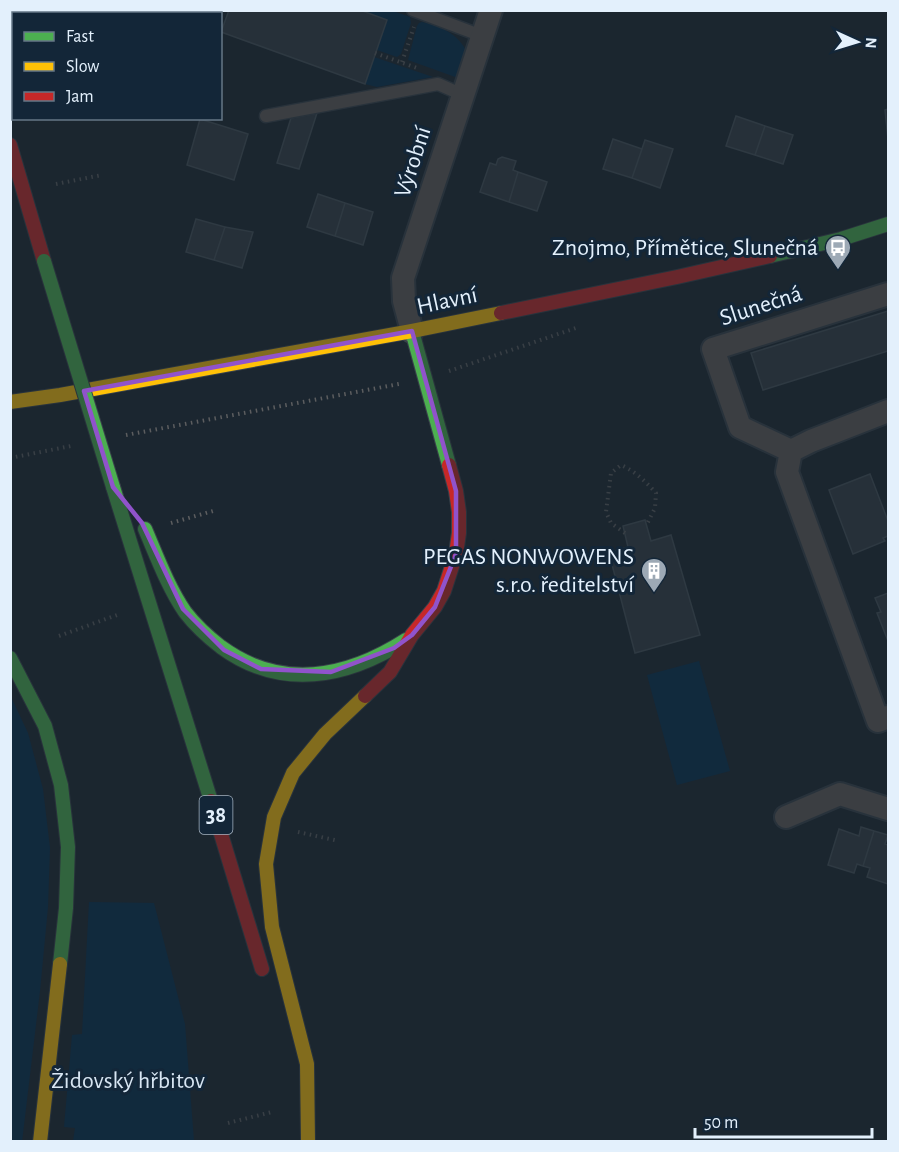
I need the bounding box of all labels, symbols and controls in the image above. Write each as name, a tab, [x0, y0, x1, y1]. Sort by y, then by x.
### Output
legend	[12, 12, 222, 120]
north arrow	[827, 12, 887, 72]
text: Fast	[66, 28, 94, 46]
text: N	[863, 37, 879, 49]
text: Slow	[66, 58, 99, 76]
text: Jam	[66, 88, 94, 106]
street label: Výrobní	[390, 123, 436, 200]
bus stop icon: Znojmo, Přímětice, Slunečná	[823, 233, 853, 271]
place label: Znojmo, Přímětice, Slunečná	[552, 236, 818, 260]
street label: Slunečná	[717, 281, 805, 331]
street label: Hlavní	[414, 283, 480, 319]
place label: PEGAS NONWOWENS s.r.o. ředitelství	[423, 545, 634, 597]
building icon: PEGAS NONWOWENS s.r.o. ředitelství	[639, 556, 669, 594]
road number: 38	[200, 796, 232, 834]
park label: Židovský hřbitov	[51, 1068, 205, 1093]
scale bar	[695, 1101, 872, 1139]
text: 50 m	[704, 1114, 738, 1132]

